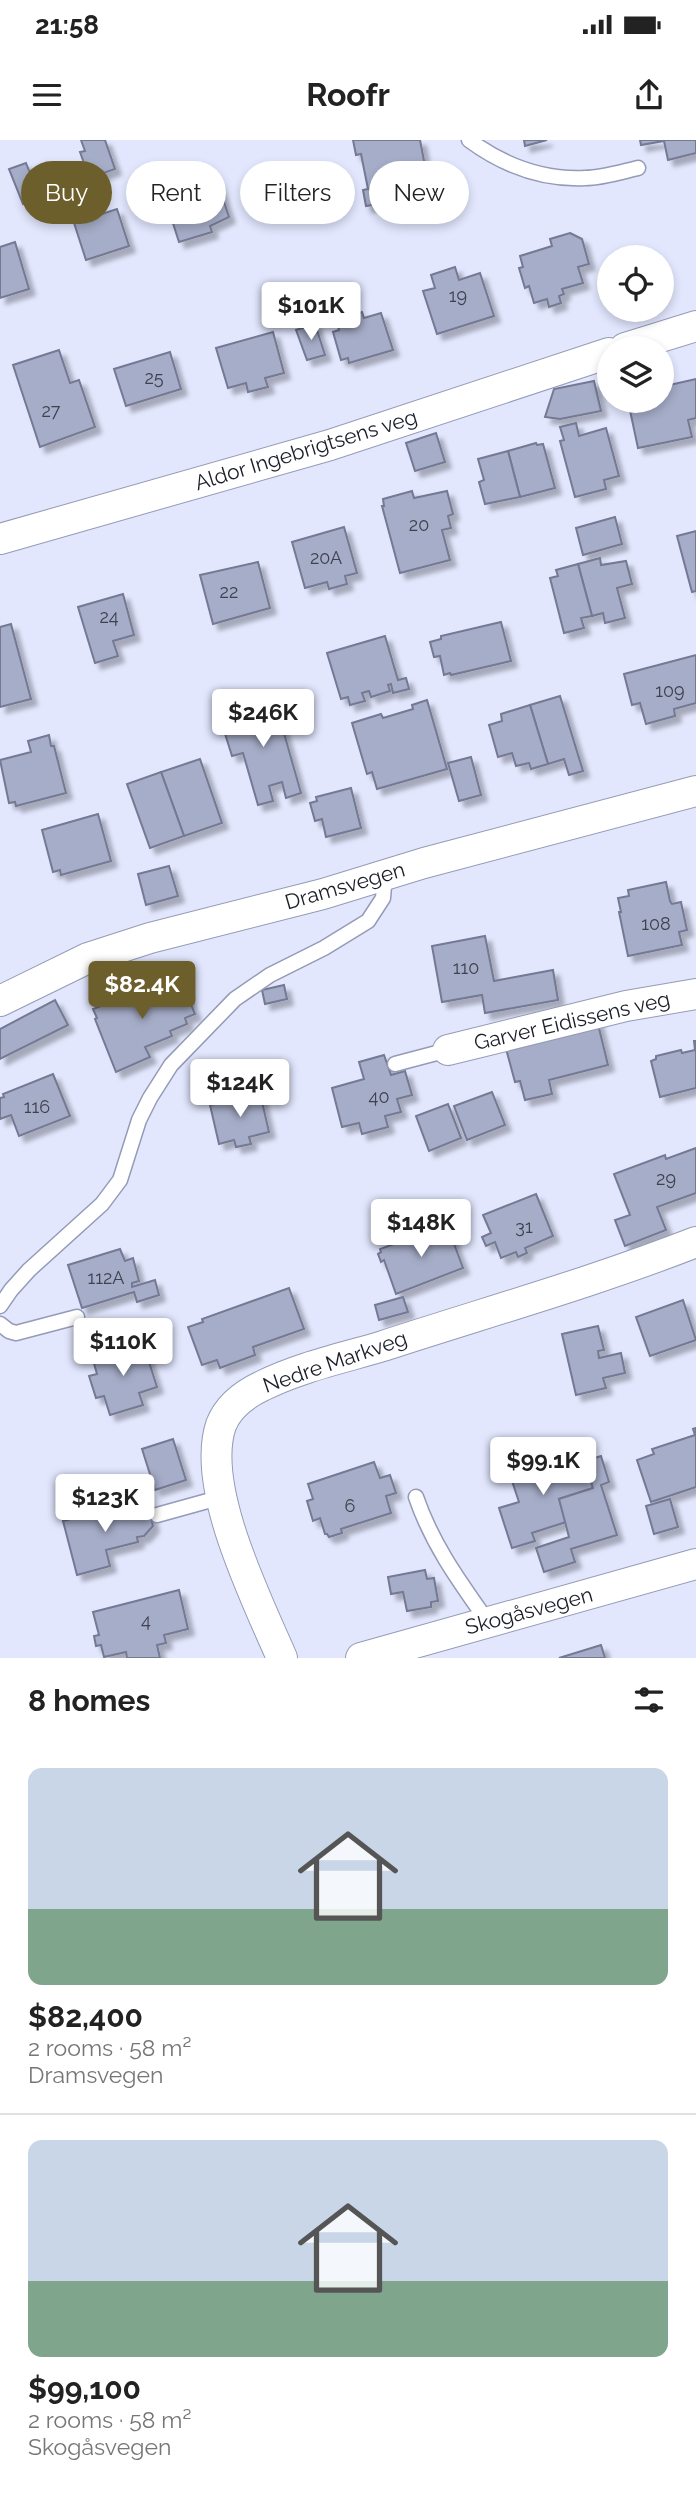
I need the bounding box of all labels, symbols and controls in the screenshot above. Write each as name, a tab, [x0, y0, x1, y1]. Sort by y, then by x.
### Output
text: 21:58	[35, 10, 99, 40]
icon: menu	[28, 76, 66, 114]
text: Roofr	[306, 76, 390, 113]
icon: share	[630, 76, 668, 114]
chip: Buy	[21, 161, 112, 224]
chip: Rent	[126, 161, 226, 224]
chip: Filters	[240, 161, 355, 224]
chip: New	[369, 161, 469, 224]
map controls	[597, 245, 674, 413]
button: locate	[597, 245, 674, 322]
pin: $101K	[262, 282, 360, 342]
house number: 19	[449, 285, 467, 306]
text: $101K	[278, 291, 344, 318]
button: layers	[597, 336, 674, 413]
house number: 25	[144, 367, 164, 388]
house number: 27	[41, 400, 61, 421]
street label: Aldor Ingebrigtsens veg	[192, 404, 420, 495]
house number: 20	[409, 514, 429, 535]
house number: 20A	[310, 547, 342, 568]
house number: 22	[220, 581, 238, 602]
house number: 24	[99, 606, 119, 627]
house number: 109	[655, 680, 685, 701]
pin: $246K	[214, 690, 312, 749]
text: $246K	[228, 698, 298, 725]
street label: Dramsvegen	[282, 856, 408, 915]
house number: 108	[641, 913, 671, 934]
house number: 110	[453, 957, 479, 978]
pin: $82.4K	[85, 962, 199, 1021]
text: $82.4K	[104, 970, 180, 997]
street label: Garver Eidissens veg	[472, 986, 672, 1055]
pin: $124K	[191, 1060, 289, 1119]
text: $124K	[206, 1068, 274, 1095]
house number: 40	[369, 1086, 389, 1107]
house number: 116	[24, 1096, 50, 1117]
house number: 29	[656, 1168, 676, 1189]
pin: $148K	[372, 1200, 470, 1259]
text: $148K	[387, 1208, 455, 1235]
house number: 31	[515, 1216, 533, 1237]
house number: 112A	[88, 1267, 124, 1288]
pin: $110K	[74, 1318, 172, 1378]
street label: Nedre Markveg	[260, 1325, 410, 1398]
text: $110K	[90, 1327, 156, 1354]
pin: $99.1K	[486, 1438, 600, 1497]
text: $99.1K	[506, 1446, 580, 1473]
pin: $123K	[56, 1474, 154, 1534]
text: $123K	[71, 1483, 139, 1510]
house number: 6	[345, 1495, 356, 1516]
street label: Skogåsvegen	[462, 1582, 595, 1640]
house number: 4	[141, 1610, 151, 1631]
icon: filters	[630, 1681, 668, 1719]
text: 8 homes	[28, 1683, 150, 1718]
icon: home	[285, 1813, 411, 1939]
text: $82,400	[28, 1999, 143, 2034]
text: 2 rooms · 58 m²	[28, 2034, 191, 2061]
text: Dramsvegen	[28, 2061, 163, 2088]
icon: home	[285, 2185, 411, 2311]
text: $99,100	[28, 2371, 141, 2406]
text: 2 rooms · 58 m²	[28, 2406, 191, 2433]
text: Skogåsvegen	[28, 2433, 171, 2460]

